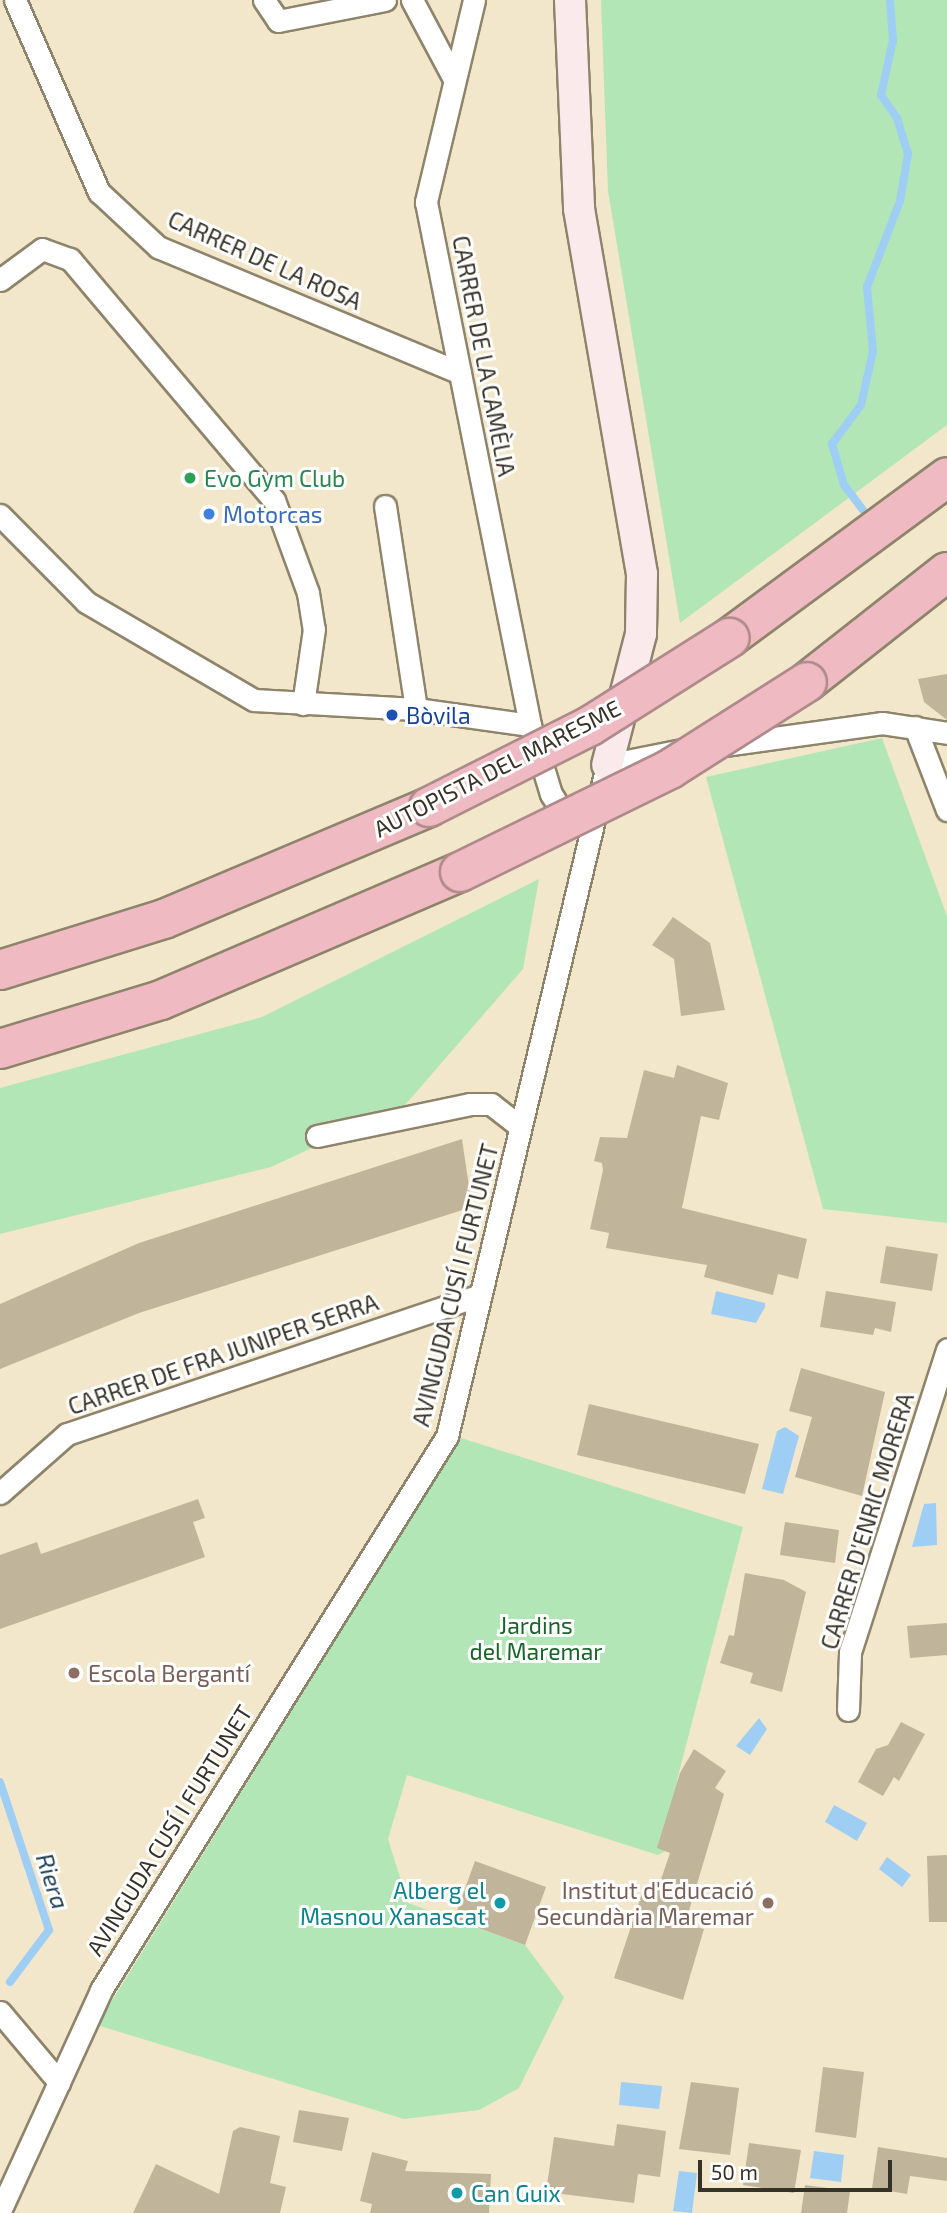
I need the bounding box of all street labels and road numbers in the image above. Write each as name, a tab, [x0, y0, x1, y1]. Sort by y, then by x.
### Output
street label: CARRER DE LA ROSA	[164, 205, 366, 315]
street label: CARRER DE LA CAMÈLIA	[447, 233, 521, 479]
street label: AUTOPISTA DEL MARESME	[368, 693, 626, 843]
street label: AVINGUDA CUSÍ I FURTUNET	[406, 1141, 504, 1429]
street label: CARRER DE FRA JUNIPER SERRA	[64, 1288, 382, 1420]
street label: CARRER D'ENRIC MORERA	[815, 1389, 919, 1653]
street label: AVINGUDA CUSÍ I FURTUNET	[80, 1699, 258, 1961]

